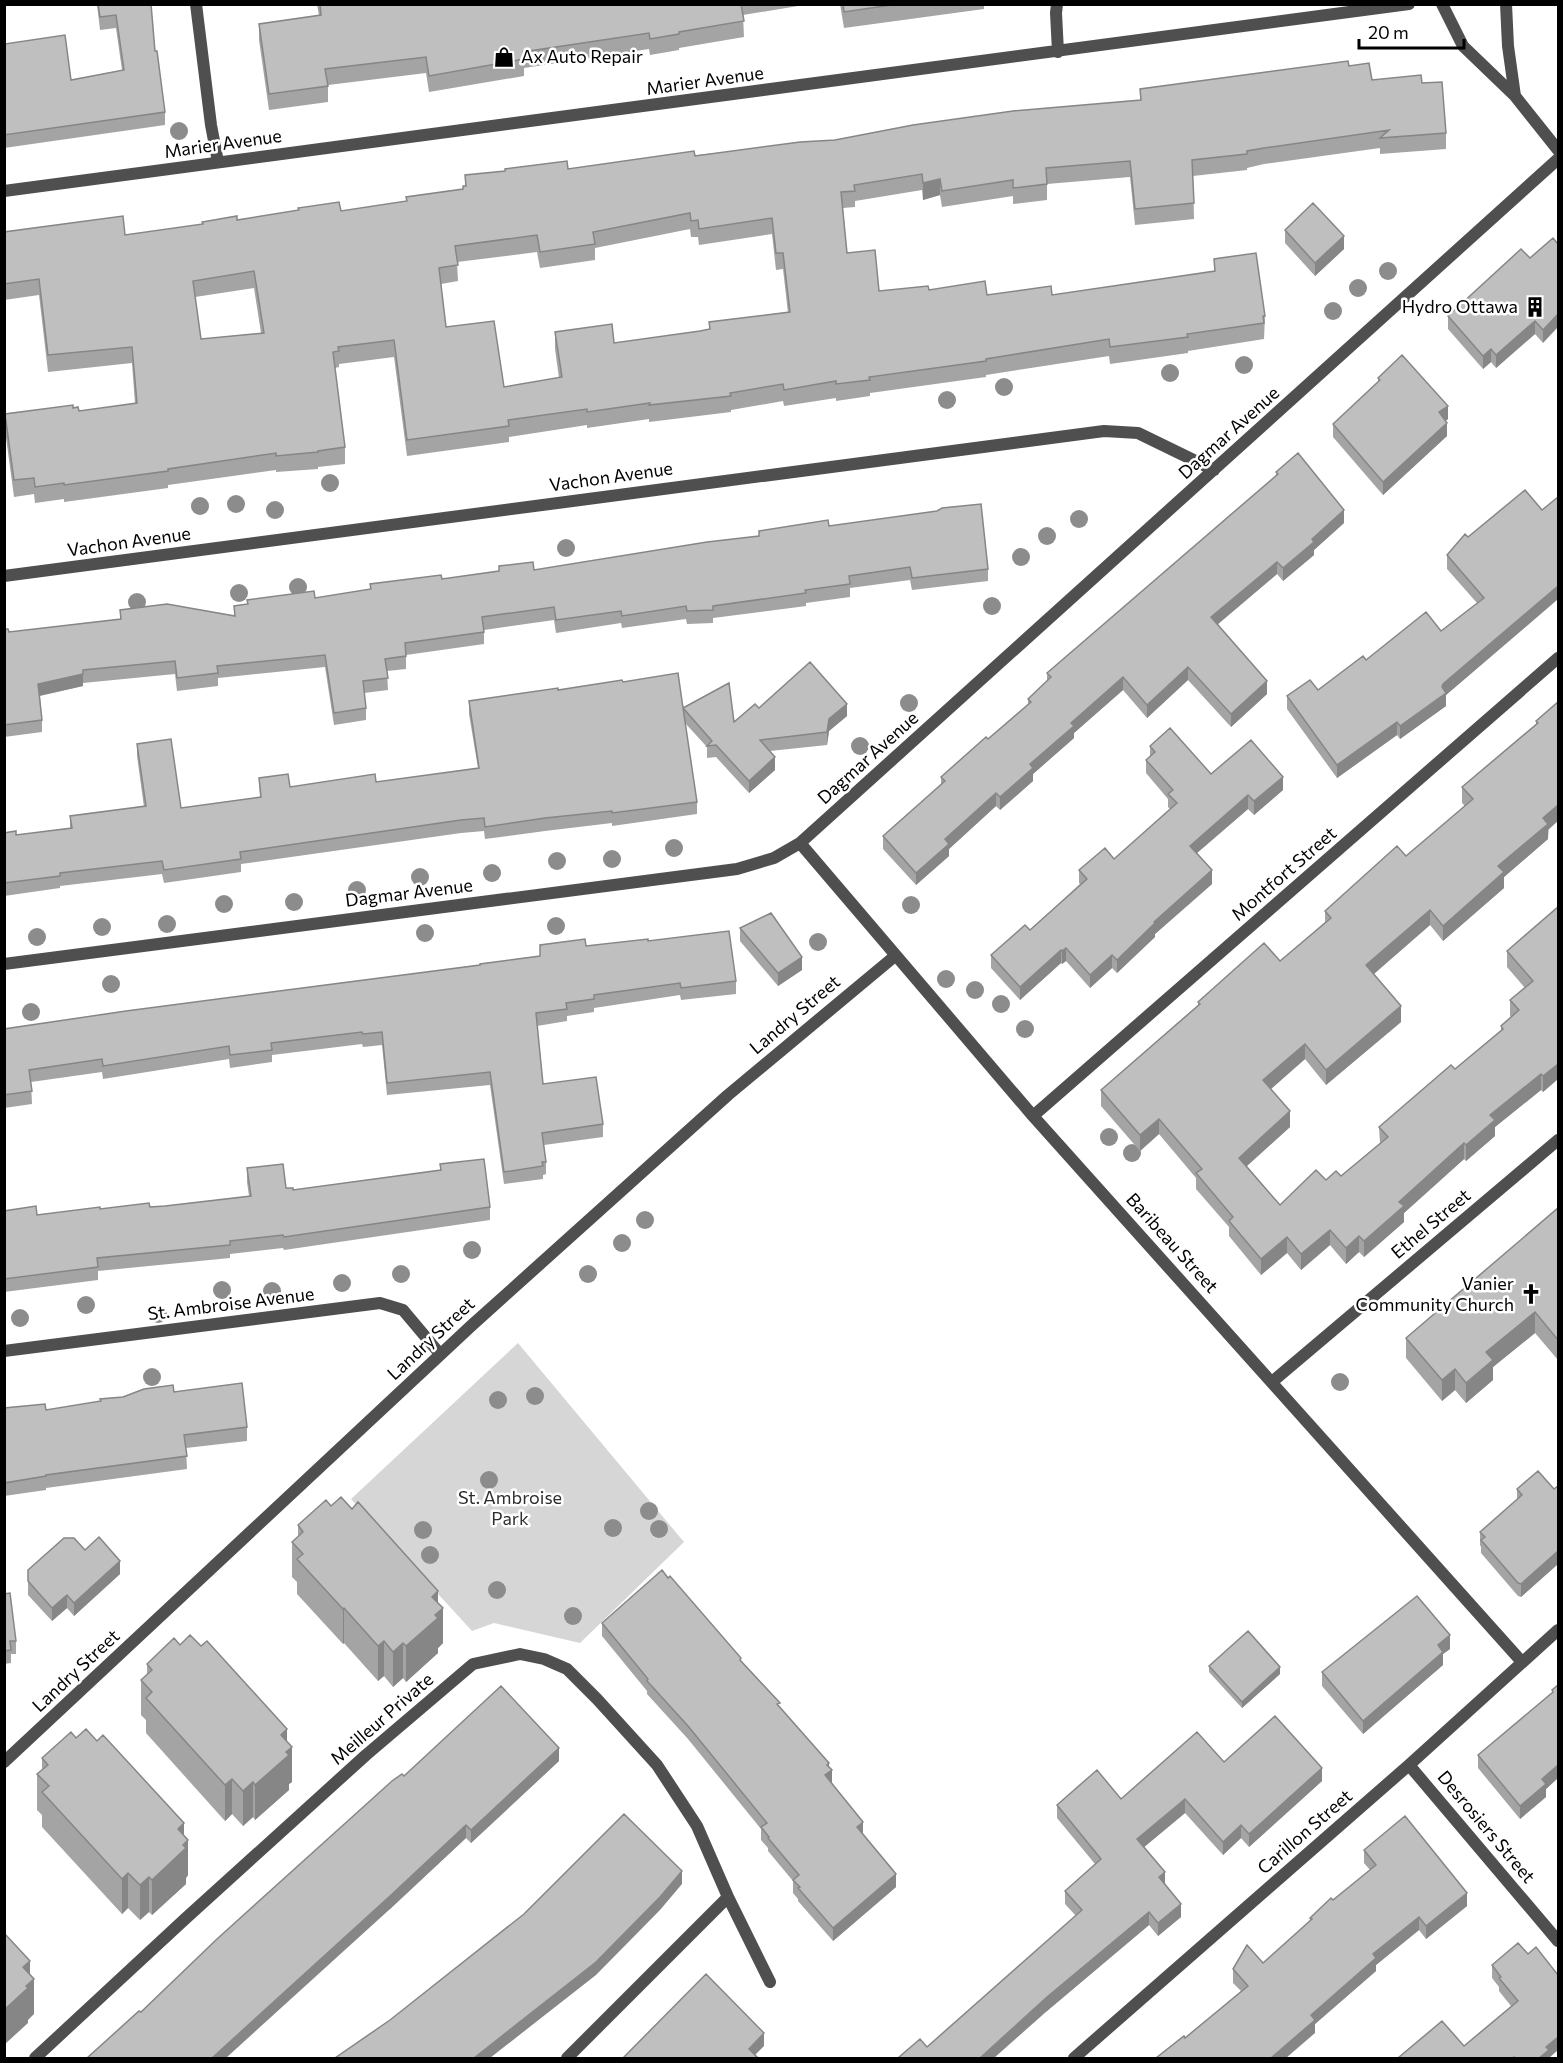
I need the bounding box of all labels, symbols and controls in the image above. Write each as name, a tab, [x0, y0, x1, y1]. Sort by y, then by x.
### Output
scale bar	[1359, 12, 1464, 50]
text: 20 m	[1368, 21, 1409, 43]
shop icon: Ax Auto Repair	[492, 45, 516, 69]
place label: Ax Auto Repair	[521, 45, 643, 67]
street label: Marier Avenue	[645, 61, 765, 99]
street label: Marier Avenue	[163, 124, 283, 162]
place label: Hydro Ottawa	[1402, 295, 1518, 317]
building icon: Hydro Ottawa	[1523, 295, 1547, 319]
street label: Dagmar Avenue	[1173, 381, 1283, 483]
street label: Vachon Avenue	[548, 456, 674, 496]
street label: Vachon Avenue	[66, 521, 192, 561]
street label: Dagmar Avenue	[812, 706, 922, 808]
street label: Montfort Street	[1226, 822, 1340, 925]
street label: Dagmar Avenue	[344, 873, 474, 911]
street label: Landry Street	[745, 970, 844, 1058]
street label: Ethel Street	[1386, 1184, 1474, 1263]
street label: Baribeau Street	[1122, 1188, 1223, 1297]
place label: Vanier Community Church	[1356, 1272, 1514, 1315]
street label: St. Ambroise Avenue	[146, 1282, 315, 1324]
church icon: Vanier Community Church	[1519, 1282, 1543, 1306]
street label: Landry Street	[382, 1292, 479, 1384]
park label: St. Ambroise Park	[458, 1486, 562, 1529]
street label: Landry Street	[27, 1624, 124, 1716]
street label: Meilleur Private	[325, 1668, 437, 1769]
street label: Desrosiers Street	[1433, 1766, 1540, 1887]
street label: Carillon Street	[1253, 1784, 1356, 1878]

